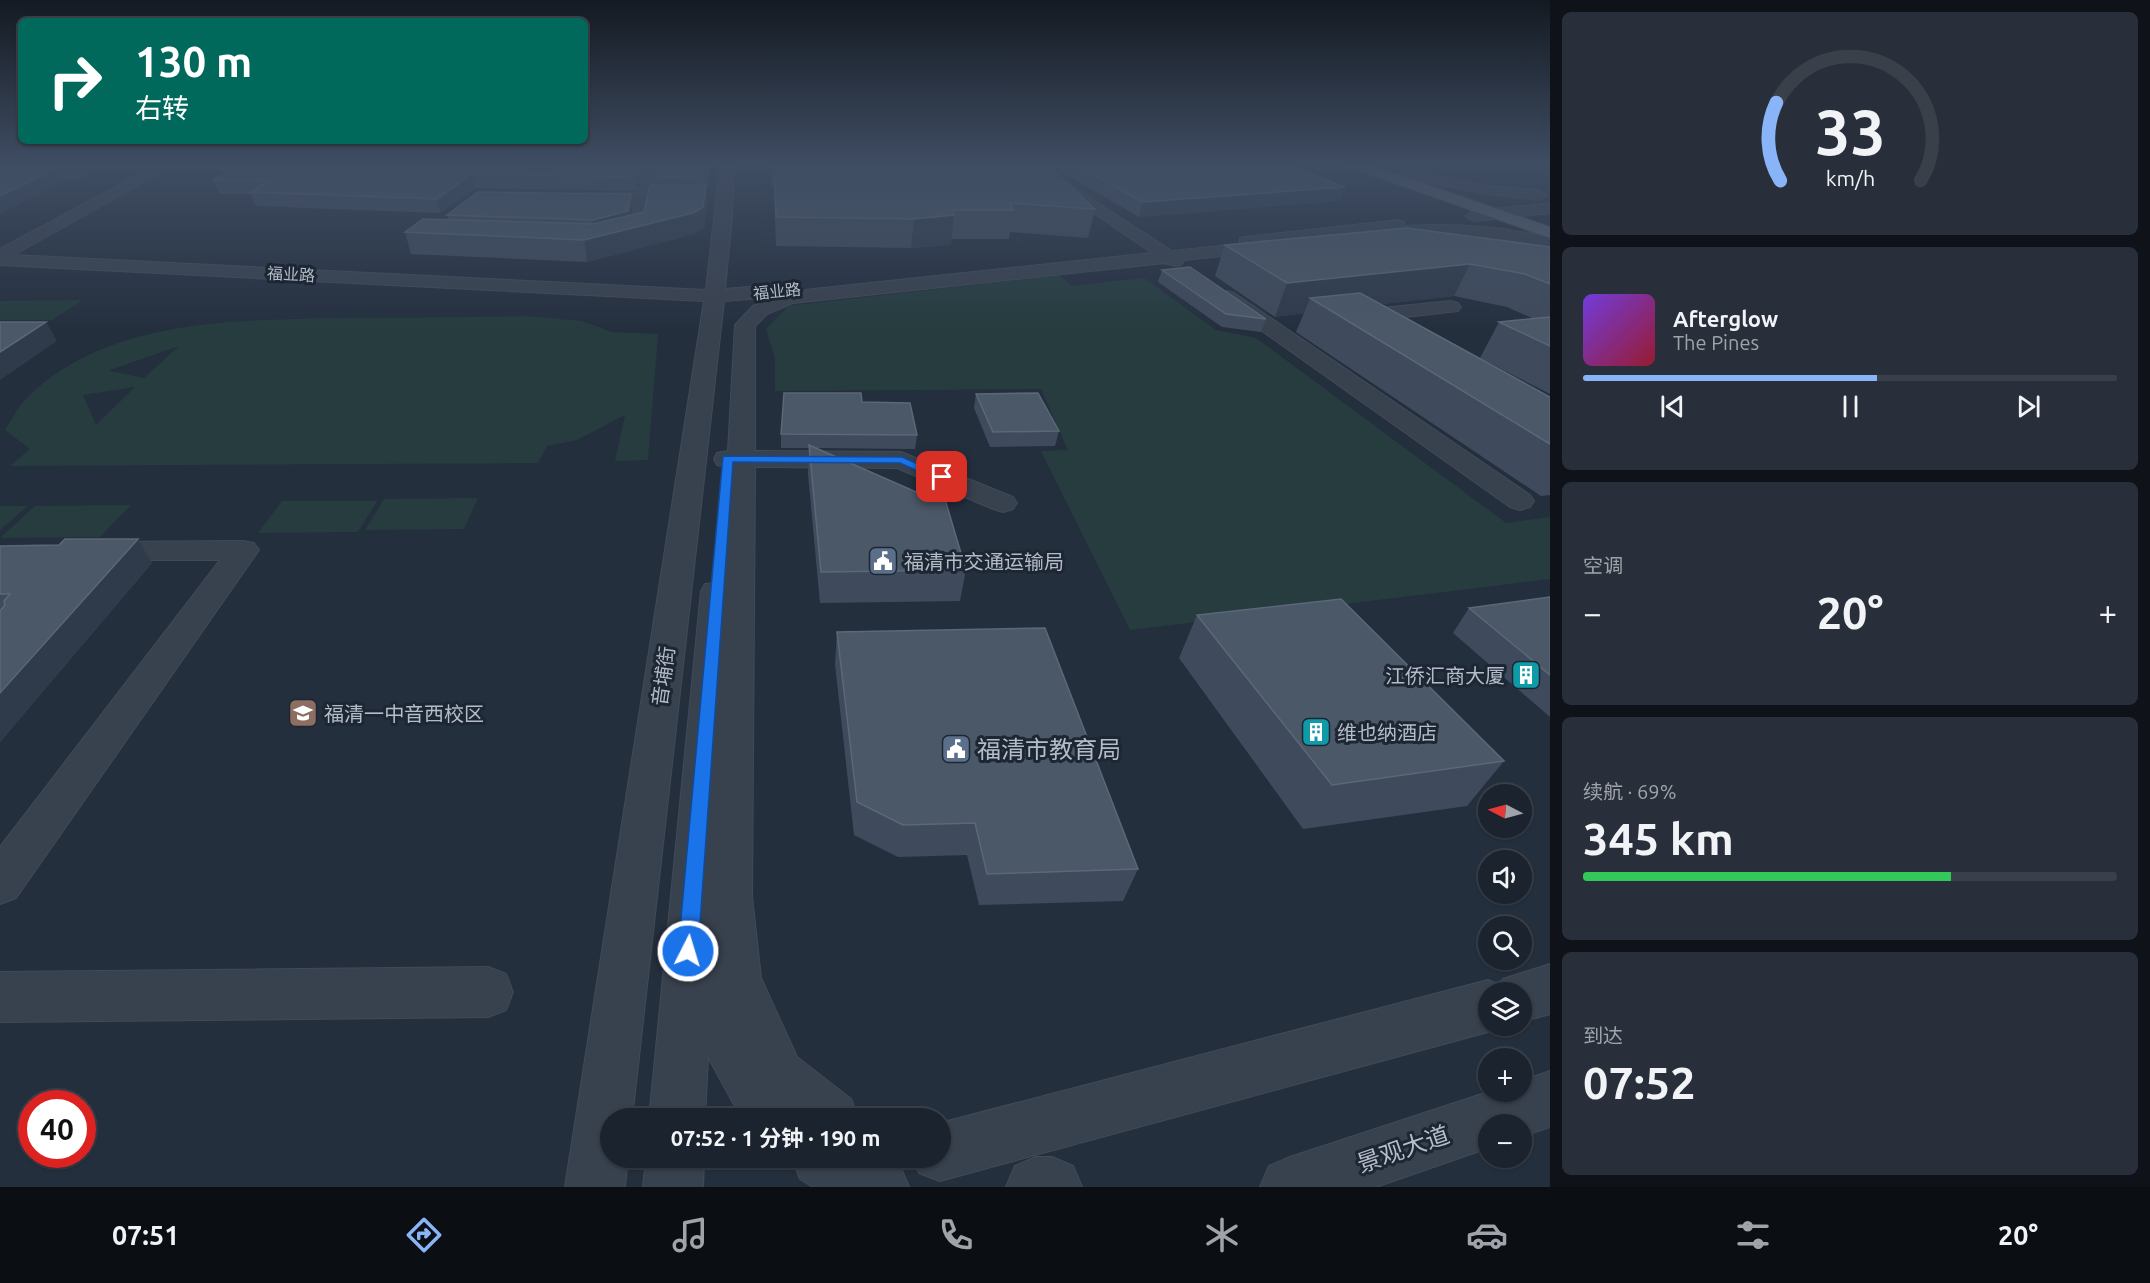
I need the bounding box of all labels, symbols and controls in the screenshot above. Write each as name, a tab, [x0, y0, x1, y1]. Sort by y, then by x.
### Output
text: 130 m	[135, 38, 252, 85]
icon: right	[36, 42, 114, 120]
text: 右转	[135, 93, 189, 123]
text: 33	[1815, 97, 1885, 167]
text: km/h	[1825, 166, 1875, 190]
street label: 福业路	[267, 264, 315, 284]
street label: 福业路	[752, 280, 802, 302]
text: Afterglow	[1673, 306, 1778, 331]
text: The Pines	[1673, 331, 1759, 354]
icon: previous	[1656, 390, 1689, 423]
icon: pause	[1834, 390, 1867, 423]
icon: next	[2012, 390, 2045, 423]
pin	[916, 451, 967, 502]
icon: arrive	[925, 460, 958, 493]
public building icon: 福清市交通运输局	[867, 545, 899, 577]
place label: 福清市交通运输局	[904, 550, 1064, 573]
text: 空调	[1583, 554, 1623, 577]
text: 20°	[1817, 587, 1883, 638]
text: −	[1583, 594, 1602, 631]
text: +	[2098, 594, 2117, 631]
street label: 音埔街	[647, 645, 679, 707]
building icon: 江侨汇商大厦	[1510, 659, 1542, 691]
place label: 江侨汇商大厦	[1385, 664, 1505, 687]
school or university icon: 福清一中音西校区	[287, 697, 319, 729]
place label: 福清一中音西校区	[324, 702, 484, 725]
building icon: 维也纳酒店	[1300, 716, 1332, 748]
place label: 维也纳酒店	[1337, 721, 1437, 744]
public building icon: 福清市教育局	[940, 733, 972, 765]
place label: 福清市教育局	[977, 736, 1121, 763]
text: 续航 · 69%	[1583, 780, 1676, 803]
north arrow	[1478, 784, 1532, 838]
map controls	[1478, 784, 1532, 1168]
text: 345 km	[1583, 813, 1734, 864]
button: sound	[1478, 850, 1532, 904]
button: search	[1478, 916, 1532, 970]
position arrow	[656, 919, 720, 983]
button: layers	[1478, 982, 1532, 1036]
text: 到达	[1583, 1024, 1623, 1047]
button: +	[1478, 1048, 1532, 1102]
text: 07:52	[1583, 1057, 1696, 1108]
speed limit sign: 40	[18, 1090, 96, 1168]
button: −	[1478, 1114, 1532, 1168]
street label: 景观大道	[1353, 1121, 1453, 1177]
text: 07:52 · 1 分钟 · 190 m	[671, 1125, 880, 1150]
icon: directions	[403, 1214, 445, 1256]
icon: music	[669, 1214, 711, 1256]
icon: phone	[935, 1214, 977, 1256]
icon: climate	[1201, 1214, 1243, 1256]
icon: car	[1466, 1214, 1508, 1256]
icon: filters	[1732, 1214, 1774, 1256]
text: 07:51	[112, 1220, 179, 1250]
text: 20°	[1998, 1220, 2038, 1250]

